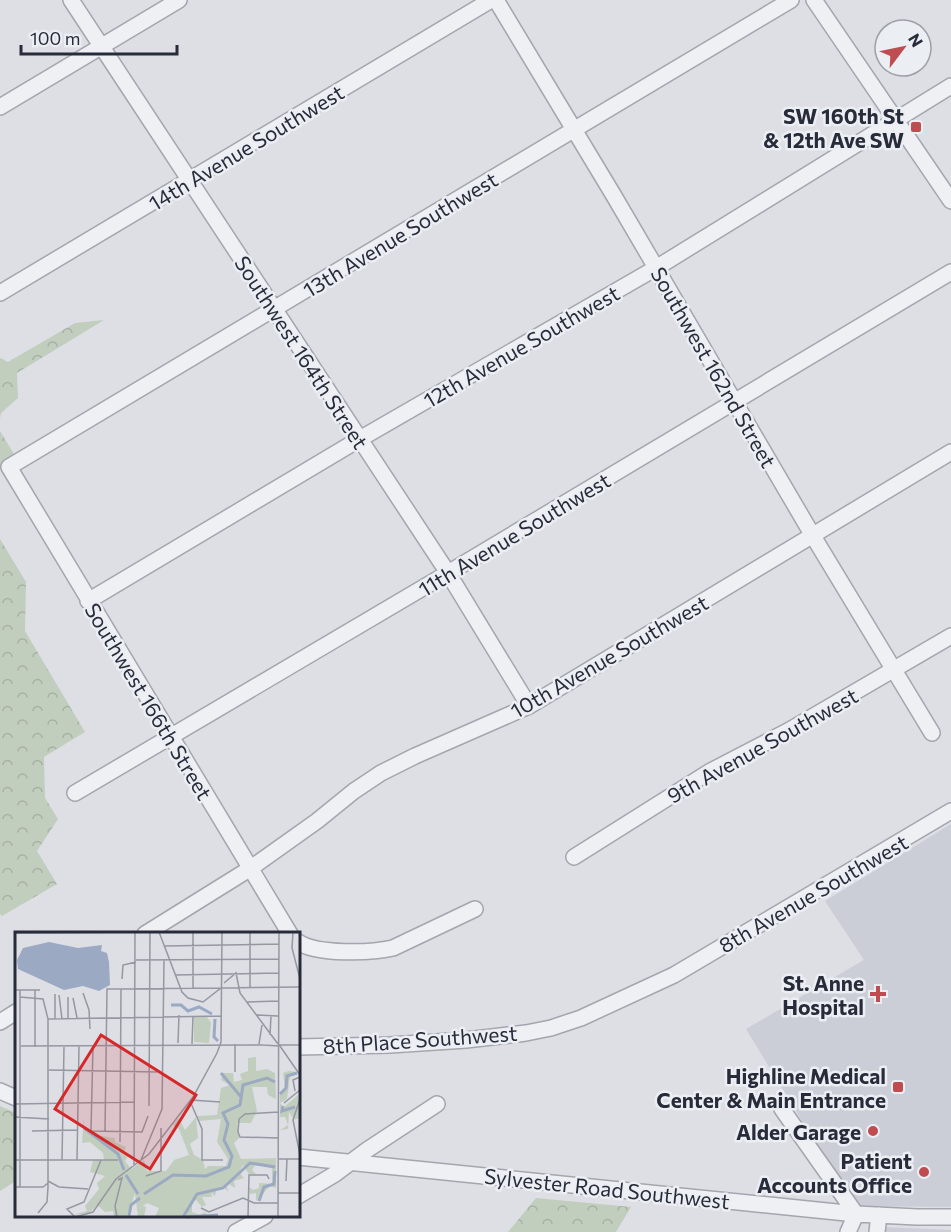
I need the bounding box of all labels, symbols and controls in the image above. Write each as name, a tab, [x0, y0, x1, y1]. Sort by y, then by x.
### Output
scale bar	[21, 18, 177, 56]
north arrow	[873, 18, 933, 78]
text: 100 m	[30, 27, 80, 49]
text: N	[905, 30, 927, 50]
street label: 14th Avenue Southwest	[144, 79, 348, 215]
place label: SW 160th St & 12th Ave SW	[763, 103, 904, 152]
marker: SW 160th St & 12th Ave SW	[909, 120, 923, 134]
street label: 13th Avenue Southwest	[298, 166, 502, 302]
street label: Southwest 164th Street	[230, 251, 374, 453]
street label: Southwest 162nd Street	[646, 262, 782, 472]
street label: 12th Avenue Southwest	[419, 280, 623, 412]
street label: 11th Avenue Southwest	[414, 467, 614, 601]
street label: 10th Avenue Southwest	[506, 589, 712, 723]
street label: Southwest 166th Street	[80, 598, 218, 804]
street label: 9th Avenue Southwest	[662, 682, 862, 808]
street label: 8th Avenue Southwest	[714, 829, 912, 957]
inset map	[15, 932, 300, 1217]
place label: St. Anne Hospital	[782, 970, 864, 1019]
marker: St. Anne Hospital	[869, 985, 887, 1003]
street label: 8th Place Southwest	[322, 1020, 518, 1058]
place label: Highline Medical Center & Main Entrance	[656, 1063, 886, 1112]
marker: Highline Medical Center & Main Entrance	[891, 1080, 905, 1094]
place label: Alder Garage	[736, 1119, 861, 1144]
marker: Alder Garage	[866, 1124, 880, 1138]
place label: Patient Accounts Office	[757, 1148, 912, 1197]
street label: Sylvester Road Southwest	[483, 1163, 731, 1213]
marker: Patient Accounts Office	[917, 1165, 931, 1179]

